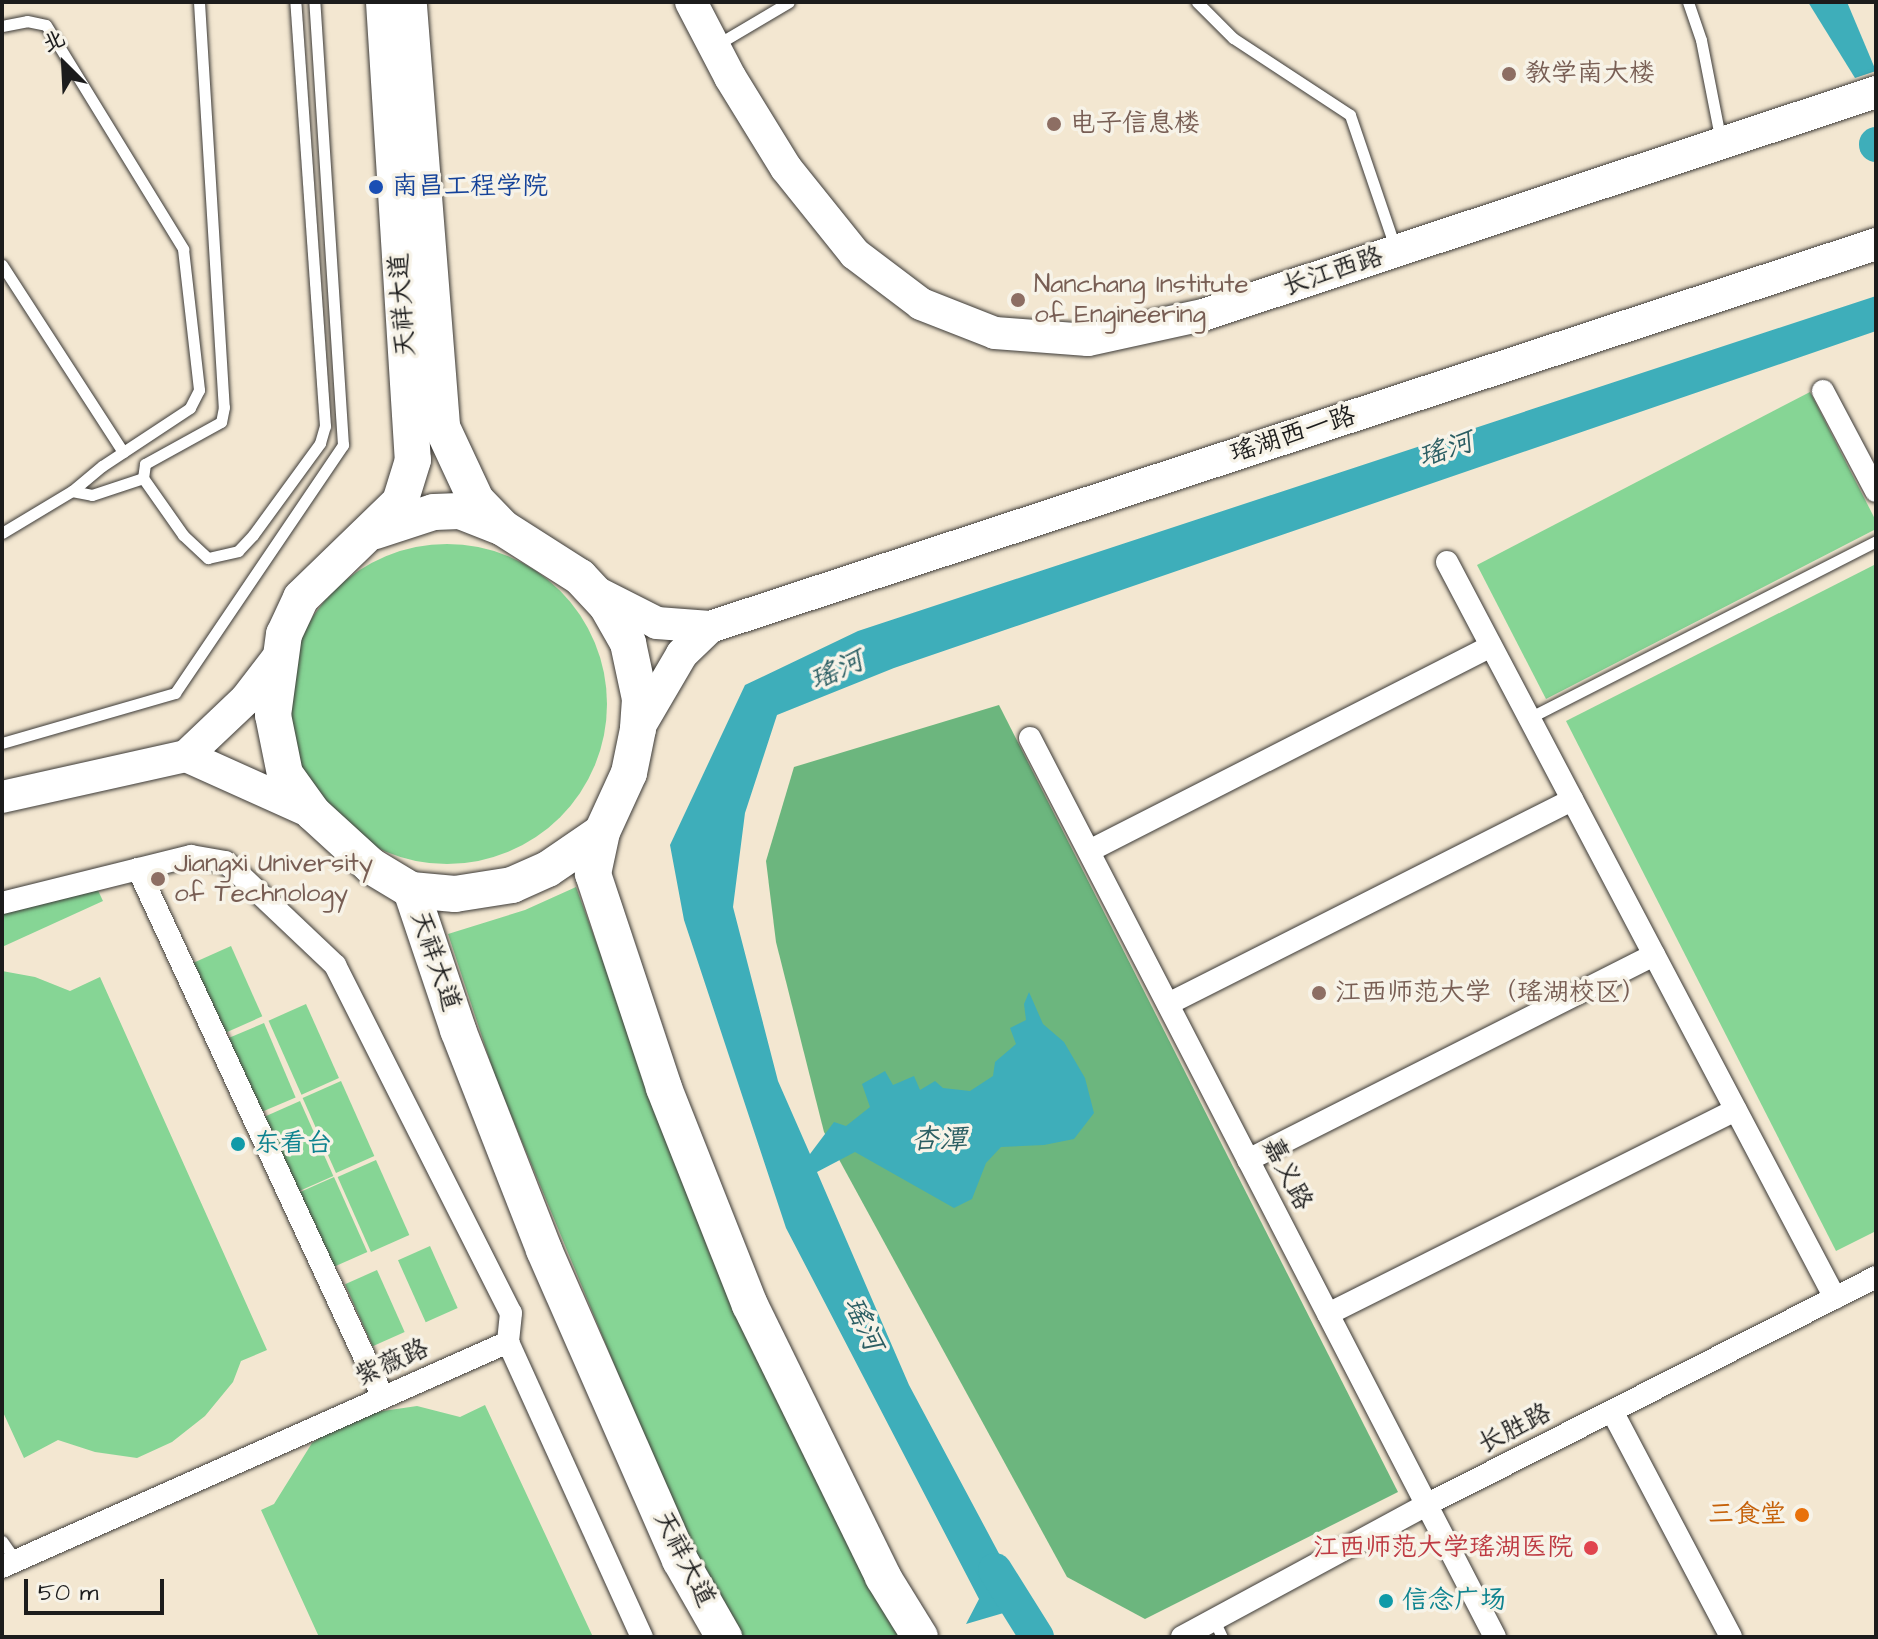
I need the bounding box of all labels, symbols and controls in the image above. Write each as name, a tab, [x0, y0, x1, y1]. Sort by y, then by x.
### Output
text: 北	[38, 23, 70, 60]
north arrow	[24, 24, 104, 104]
place label: 教学南大楼	[1525, 58, 1655, 90]
marker: 教学南大楼	[1500, 65, 1518, 83]
place label: 电子信息楼	[1070, 108, 1200, 140]
marker: 电子信息楼	[1045, 115, 1063, 133]
place label: 南昌工程学院	[392, 171, 548, 203]
marker: 南昌工程学院	[367, 178, 385, 196]
street label: 长江西路	[1279, 241, 1387, 303]
street label: 天祥大道	[384, 252, 422, 358]
place label: Nanchang Institute of Engineering	[1034, 269, 1249, 330]
marker: Nanchang Institute of Engineering	[1009, 291, 1027, 309]
street label: 瑶湖西一路	[1226, 400, 1360, 470]
water label: 瑶河	[1414, 425, 1478, 475]
water label: 瑶河	[805, 644, 869, 698]
place label: Jiangxi University of Technology	[174, 848, 373, 910]
marker: Jiangxi University of Technology	[149, 870, 167, 888]
street label: 天祥大道	[403, 907, 467, 1015]
place label: 江西师范大学（瑶湖校区）	[1335, 977, 1647, 1009]
marker: 江西师范大学（瑶湖校区）	[1310, 984, 1328, 1002]
water label: 杏潭	[911, 1123, 967, 1157]
place label: 东看台	[254, 1128, 332, 1160]
street label: 嘉义路	[1255, 1132, 1319, 1216]
marker: 东看台	[229, 1135, 247, 1153]
water label: 瑶河	[836, 1292, 890, 1356]
street label: 紫薇路	[350, 1333, 434, 1393]
street label: 长胜路	[1473, 1397, 1557, 1461]
place label: 三食堂	[1708, 1499, 1786, 1531]
street label: 天祥大道	[646, 1506, 722, 1612]
marker: 三食堂	[1793, 1506, 1811, 1524]
place label: 江西师范大学瑶湖医院	[1313, 1532, 1573, 1564]
marker: 江西师范大学瑶湖医院	[1580, 1537, 1602, 1559]
scale bar	[28, 1563, 168, 1613]
text: 50 m	[38, 1576, 98, 1610]
place label: 信念广场	[1402, 1585, 1506, 1617]
marker: 信念广场	[1377, 1592, 1395, 1610]

